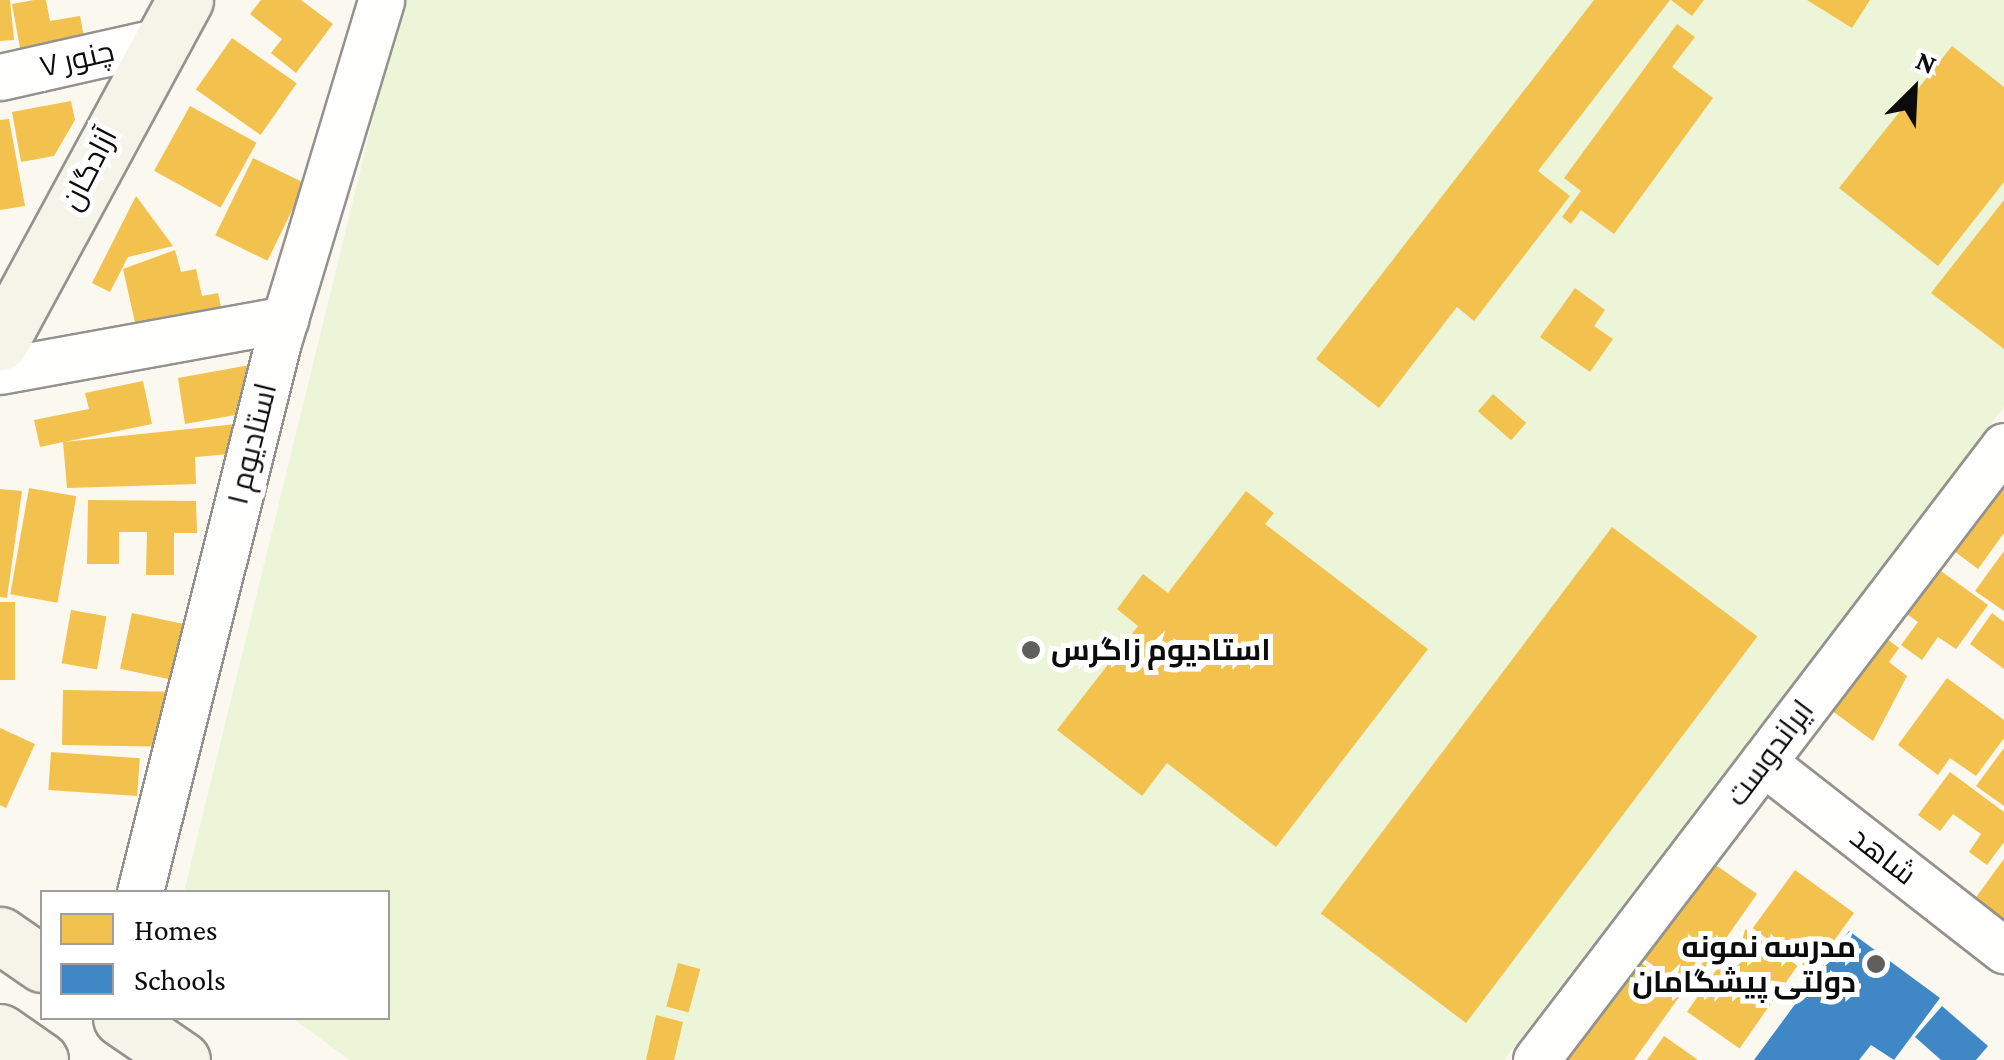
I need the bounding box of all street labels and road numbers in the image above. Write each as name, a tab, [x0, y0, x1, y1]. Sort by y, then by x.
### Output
street label: چنور ۷	[36, 33, 118, 85]
street label: آزادگان	[53, 122, 125, 216]
street label: استادیوم ۱	[220, 379, 284, 509]
street label: ایراندوست	[1719, 693, 1821, 813]
street label: شاهد	[1843, 819, 1923, 893]

